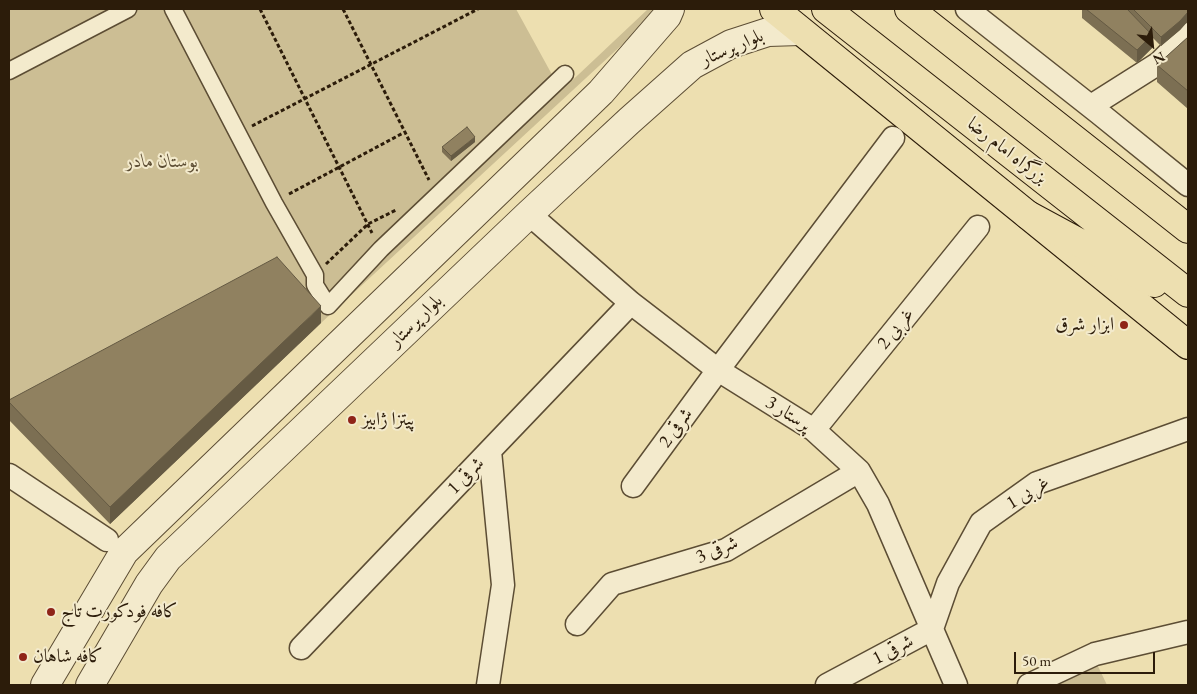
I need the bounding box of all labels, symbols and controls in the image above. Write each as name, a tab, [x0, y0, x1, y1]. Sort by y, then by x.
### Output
north arrow	[1127, 20, 1177, 70]
street label: بلوار پرستار	[697, 25, 767, 71]
text: N	[1150, 48, 1168, 69]
street label: بزرگراه امام رضا	[962, 113, 1052, 189]
park label: بوستان مادر	[126, 151, 198, 173]
street label: بلوار پرستار	[384, 290, 448, 352]
street label: غربی 2	[872, 304, 920, 354]
place label: ابزار شرق	[1055, 314, 1114, 336]
marker: ابزار شرق	[1118, 319, 1130, 331]
street label: پرستار 3	[761, 391, 815, 437]
street label: شرقی 2	[654, 404, 698, 452]
place label: پیتزا ژابیز	[362, 409, 415, 431]
marker: پیتزا ژابیز	[346, 414, 358, 426]
street label: شرقی 1	[443, 452, 489, 500]
street label: غربی 1	[1002, 471, 1054, 515]
street label: شرقی 3	[693, 531, 741, 569]
place label: کافه فودکورت تاج	[61, 601, 178, 623]
marker: کافه فودکورت تاج	[45, 606, 57, 618]
street label: شرقی 1	[868, 630, 918, 670]
scale bar	[1017, 642, 1158, 674]
place label: کافه شاهان	[33, 646, 103, 668]
marker: کافه شاهان	[17, 651, 29, 663]
text: 50 m	[1022, 651, 1051, 670]

